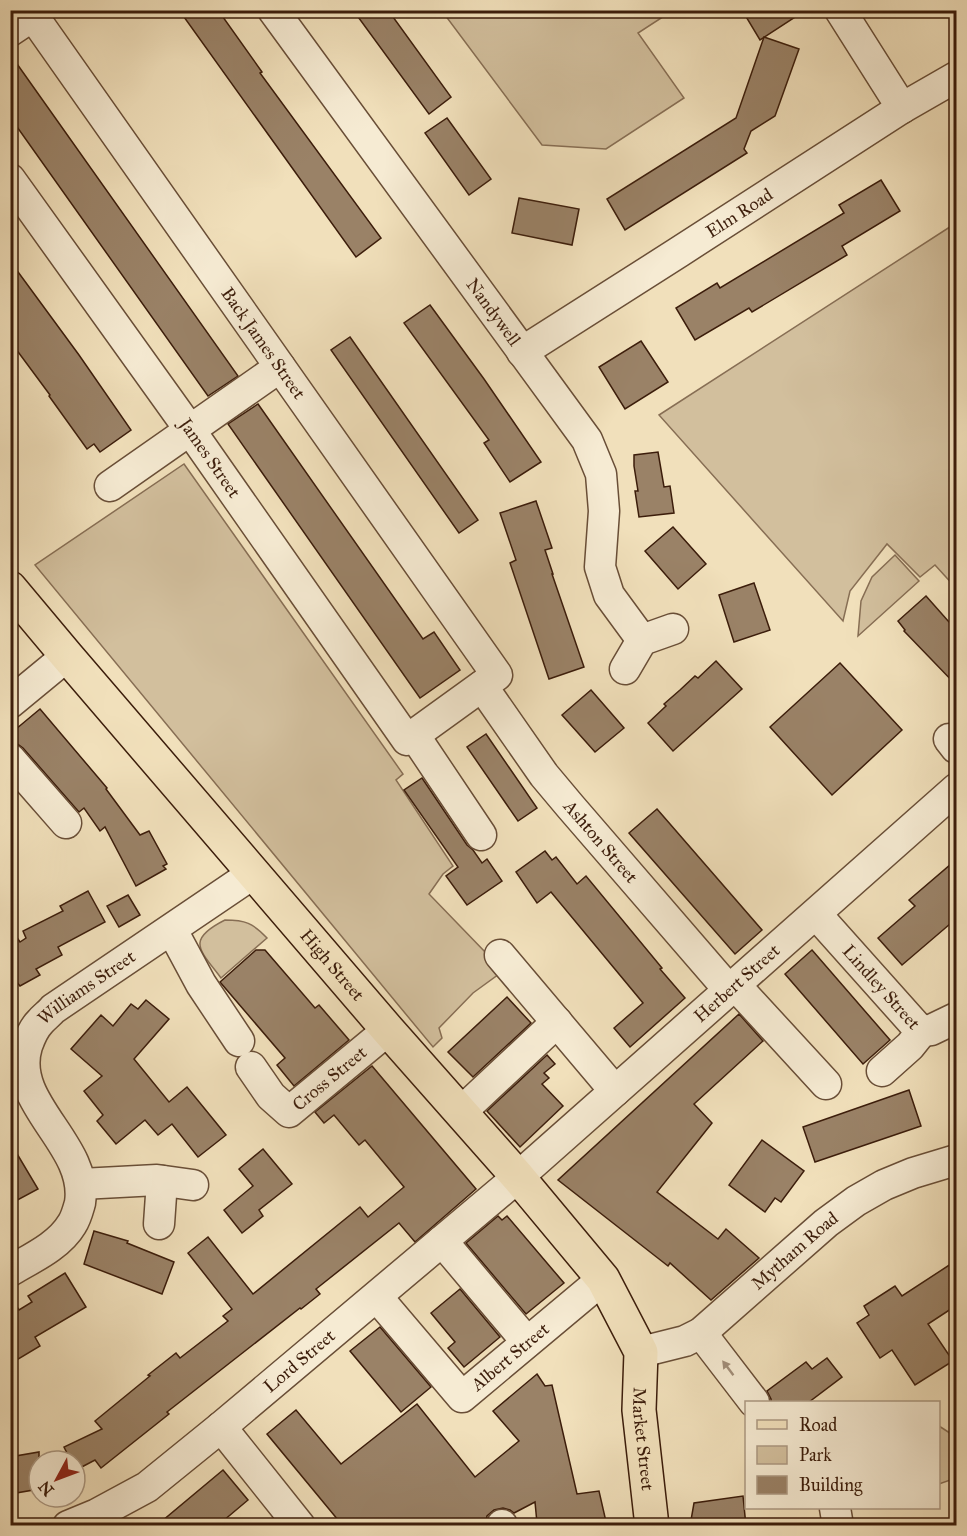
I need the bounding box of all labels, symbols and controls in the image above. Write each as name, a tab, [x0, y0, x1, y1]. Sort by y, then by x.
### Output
street label: Elm Road	[702, 183, 777, 243]
street label: Nandywell	[462, 274, 526, 350]
street label: Back James Street	[216, 283, 311, 404]
street label: James Street	[173, 412, 246, 503]
street label: Ashton Street	[558, 795, 643, 888]
street label: High Street	[295, 925, 370, 1006]
street label: Herbert Street	[689, 939, 785, 1027]
street label: Lindley Street	[838, 940, 925, 1035]
street label: Williams Street	[33, 945, 140, 1029]
street label: Cross Street	[288, 1041, 372, 1116]
street label: Mytham Road	[747, 1207, 842, 1295]
street label: Albert Street	[466, 1317, 554, 1396]
street label: Lord Street	[259, 1324, 340, 1397]
one-way arrow	[721, 1360, 734, 1376]
street label: Market Street	[628, 1387, 659, 1492]
legend	[745, 1401, 940, 1509]
text: Road	[799, 1414, 837, 1436]
text: Park	[799, 1444, 832, 1466]
north arrow	[27, 1449, 87, 1509]
text: Building	[799, 1474, 863, 1497]
text: N	[34, 1477, 58, 1500]

